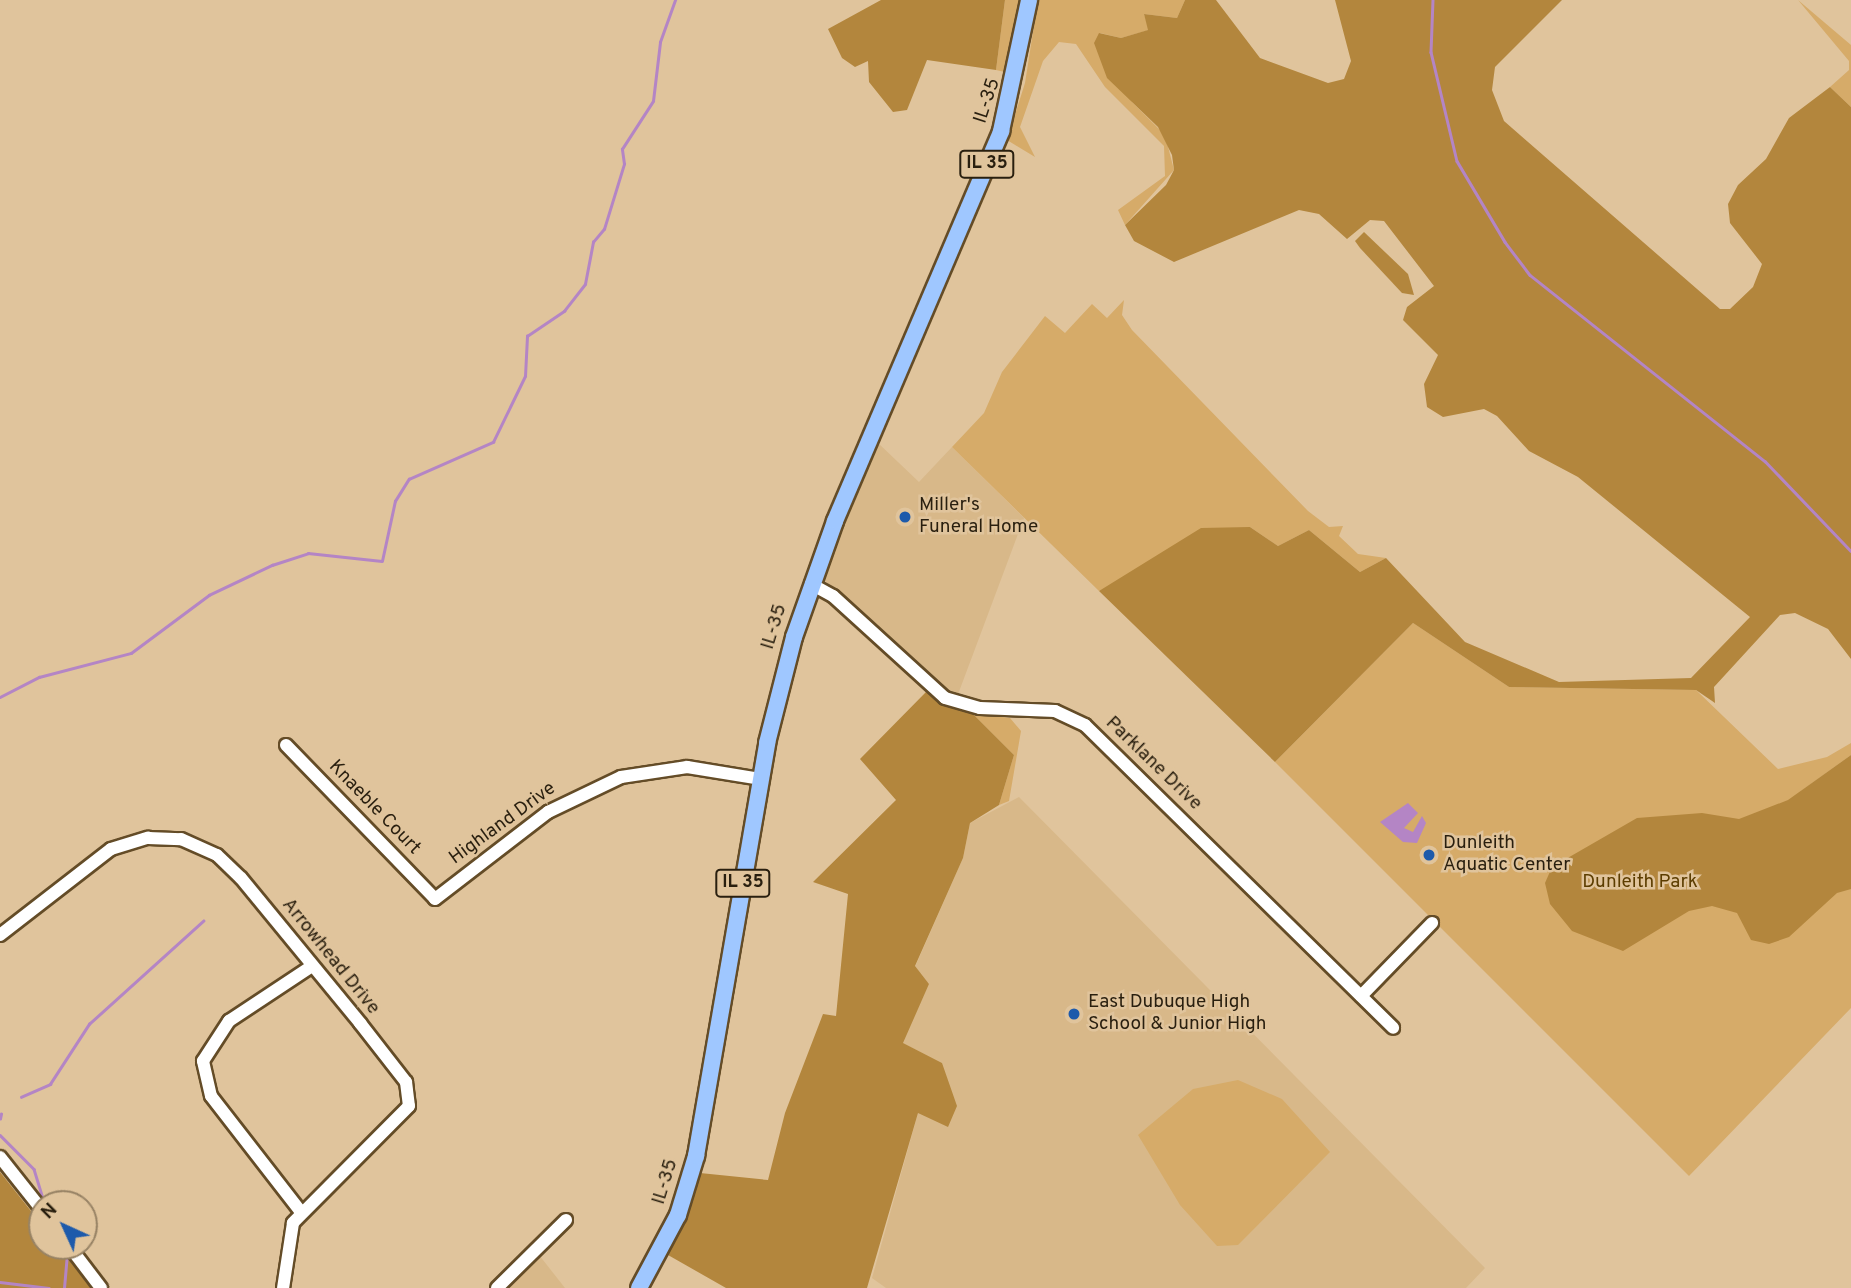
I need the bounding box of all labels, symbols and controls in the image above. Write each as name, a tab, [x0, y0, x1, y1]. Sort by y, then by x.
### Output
street label: IL-35	[970, 75, 1006, 127]
road number: IL 35	[959, 149, 1015, 178]
place label: Miller's Funeral Home	[919, 495, 1038, 539]
marker: Miller's Funeral Home	[897, 509, 913, 525]
street label: IL-35	[757, 601, 793, 653]
street label: Parklane Drive	[1100, 712, 1206, 816]
street label: Knaeble Court	[323, 756, 425, 860]
street label: Highland Drive	[445, 778, 561, 870]
place label: Dunleith Aquatic Center	[1443, 833, 1571, 877]
marker: Dunleith Aquatic Center	[1421, 847, 1437, 863]
road number: IL 35	[715, 868, 771, 898]
park label: Dunleith Park	[1582, 872, 1698, 894]
street label: Arrowhead Drive	[276, 894, 384, 1020]
place label: East Dubuque High School & Junior High	[1088, 992, 1266, 1036]
marker: East Dubuque High School & Junior High	[1066, 1006, 1082, 1022]
street label: IL-35	[648, 1156, 684, 1208]
north arrow	[28, 1190, 98, 1260]
text: N	[36, 1198, 63, 1225]

